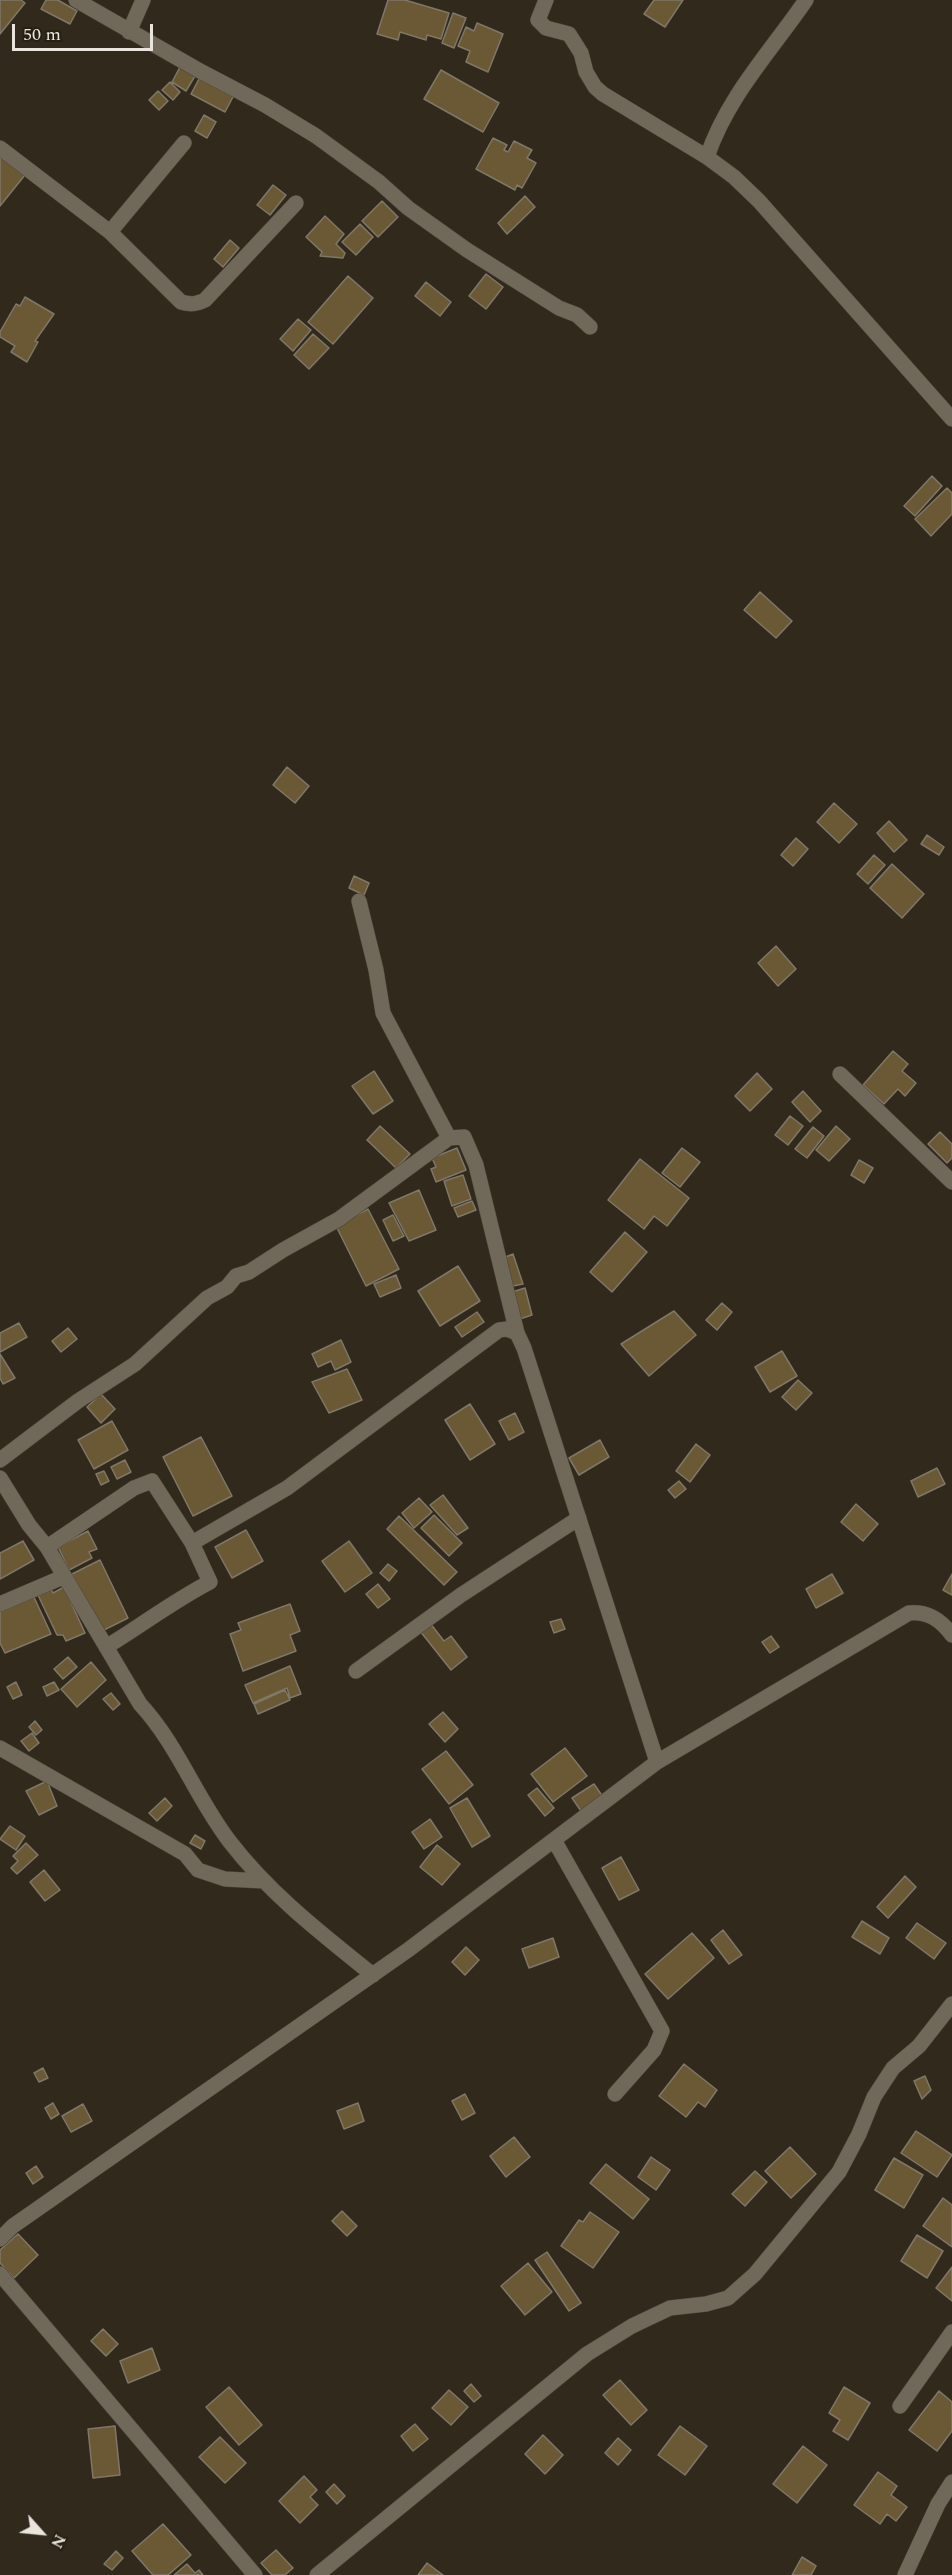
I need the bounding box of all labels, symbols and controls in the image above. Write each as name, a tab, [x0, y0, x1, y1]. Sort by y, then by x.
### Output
scale bar	[15, 12, 156, 50]
text: 50 m	[23, 21, 61, 48]
north arrow	[12, 2503, 72, 2563]
text: N	[44, 2530, 72, 2552]

